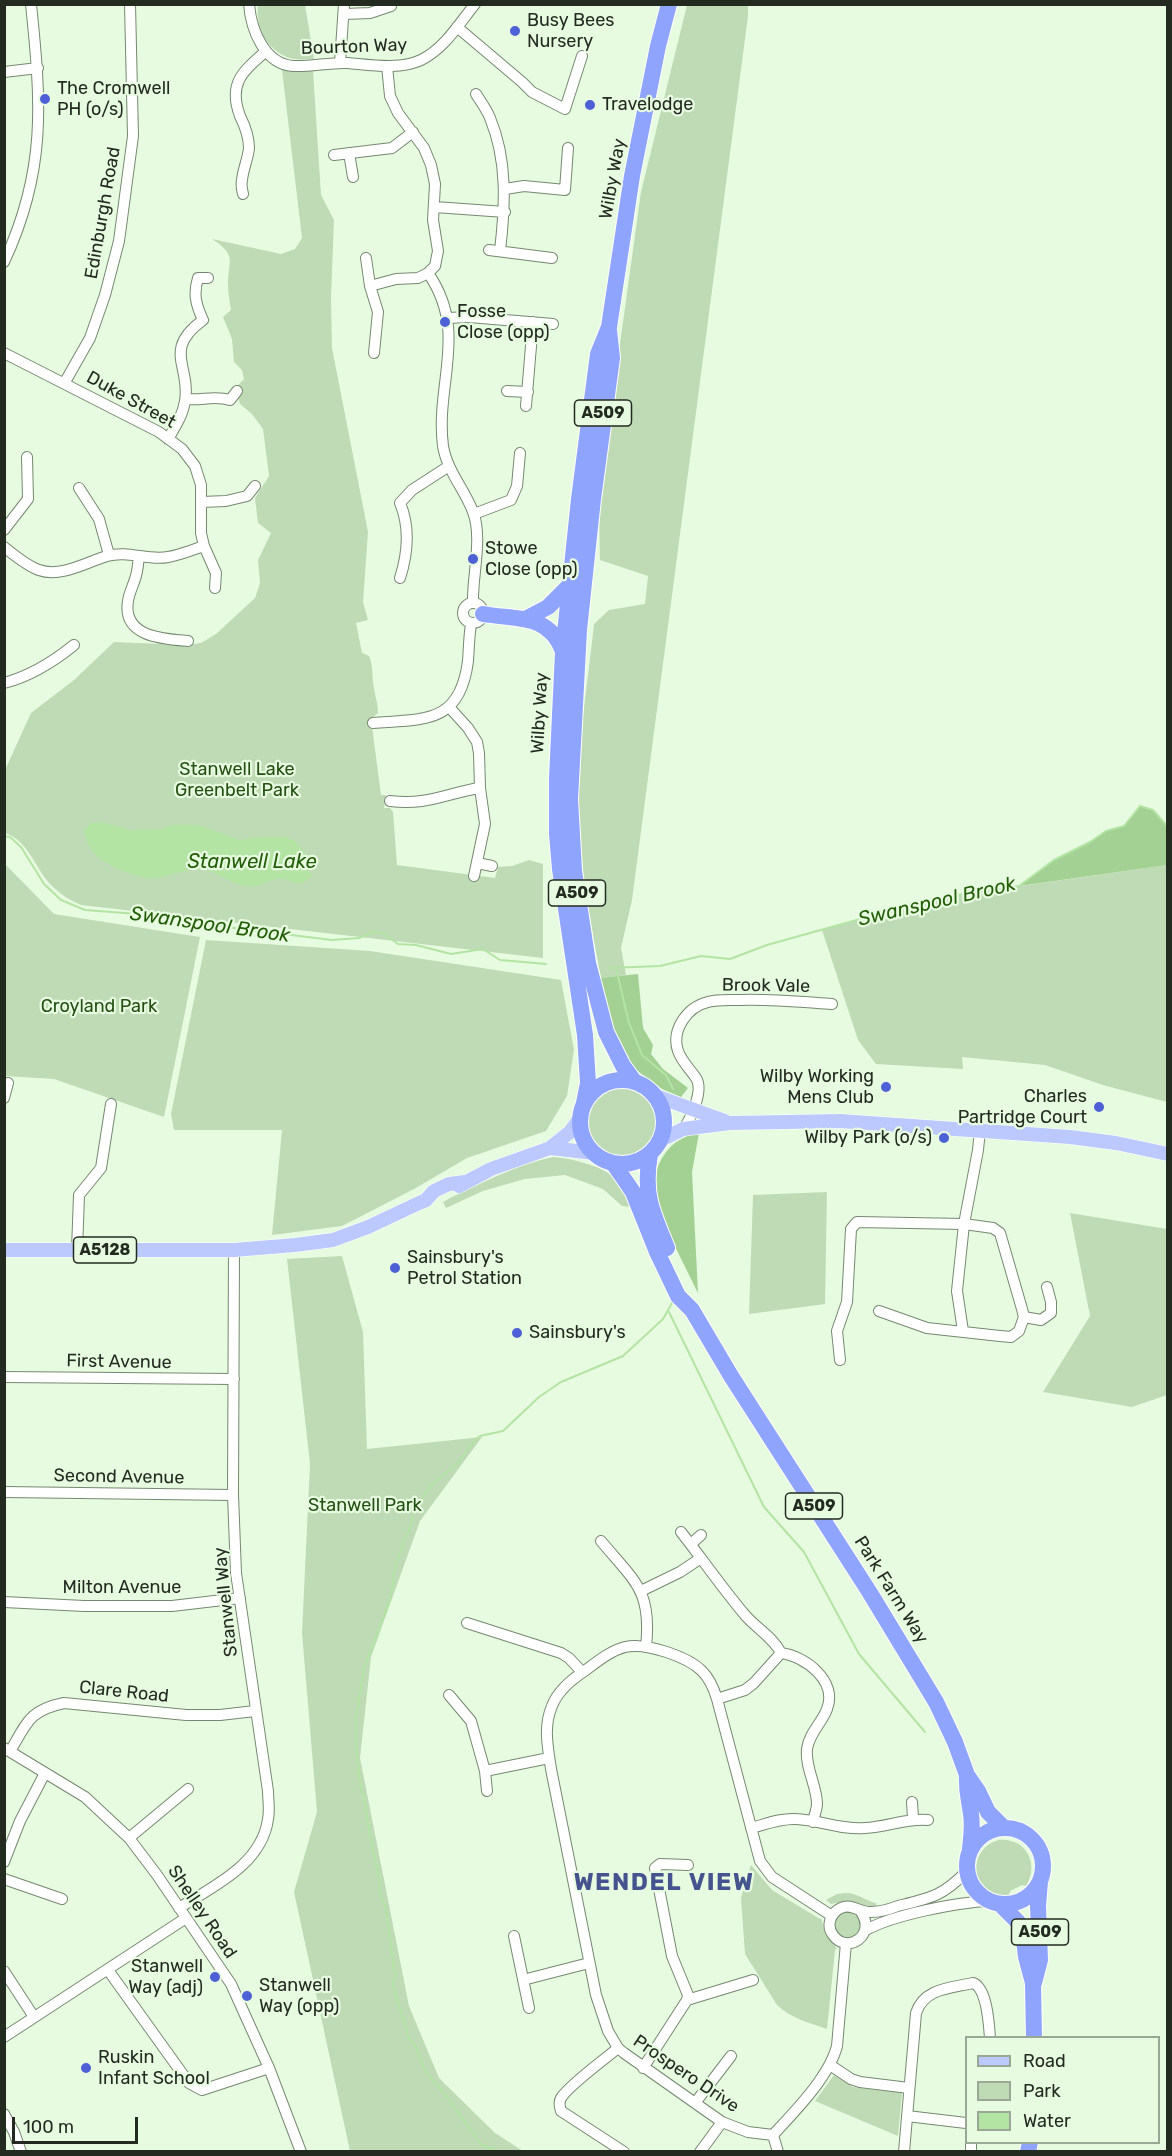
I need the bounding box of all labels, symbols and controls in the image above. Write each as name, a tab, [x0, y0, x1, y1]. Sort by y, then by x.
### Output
place label: Busy Bees Nursery	[527, 10, 614, 52]
marker: Busy Bees Nursery	[508, 24, 522, 38]
street label: Bourton Way	[300, 34, 408, 60]
place label: The Cromwell PH (o/s)	[57, 78, 170, 121]
marker: The Cromwell PH (o/s)	[38, 92, 52, 106]
place label: Travelodge	[602, 94, 693, 116]
marker: Travelodge	[583, 98, 597, 112]
street label: Wilby Way	[595, 137, 631, 221]
street label: Edinburgh Road	[81, 145, 125, 281]
place label: Fosse Close (opp)	[457, 301, 550, 344]
marker: Fosse Close (opp)	[438, 315, 452, 329]
street label: Duke Street	[83, 367, 179, 433]
road number: A509	[574, 400, 632, 426]
place label: Stowe Close (opp)	[485, 538, 578, 580]
marker: Stowe Close (opp)	[466, 552, 480, 566]
street label: Wilby Way	[527, 672, 553, 754]
park label: Stanwell Lake Greenbelt Park	[175, 759, 299, 802]
water label: Stanwell Lake	[187, 850, 317, 874]
water label: Swanspool Brook	[856, 872, 1018, 932]
road number: A509	[548, 880, 606, 906]
water label: Swanspool Brook	[128, 902, 292, 948]
street label: Brook Vale	[722, 974, 810, 998]
park label: Croyland Park	[41, 996, 157, 1018]
place label: Wilby Working Mens Club	[760, 1066, 874, 1108]
marker: Wilby Working Mens Club	[879, 1080, 893, 1094]
place label: Charles Partridge Court	[958, 1086, 1087, 1128]
marker: Charles Partridge Court	[1092, 1100, 1106, 1114]
place label: Wilby Park (o/s)	[805, 1127, 932, 1149]
marker: Wilby Park (o/s)	[937, 1131, 951, 1145]
road number: A5128	[74, 1237, 136, 1263]
place label: Sainsbury's Petrol Station	[407, 1247, 522, 1290]
marker: Sainsbury's Petrol Station	[388, 1261, 402, 1275]
place label: Sainsbury's	[529, 1322, 626, 1344]
marker: Sainsbury's	[510, 1326, 524, 1340]
street label: First Avenue	[66, 1350, 172, 1374]
street label: Second Avenue	[54, 1465, 184, 1489]
road number: A509	[786, 1493, 842, 1519]
park label: Stanwell Park	[308, 1495, 422, 1517]
street label: Park Farm Way	[849, 1532, 933, 1648]
street label: Stanwell Way	[210, 1546, 242, 1658]
street label: Milton Avenue	[63, 1577, 181, 1599]
street label: Clare Road	[78, 1677, 170, 1707]
street label: Shelley Road	[163, 1861, 241, 1963]
district label: WENDEL VIEW	[574, 1869, 754, 1897]
road number: A509	[1012, 1919, 1068, 1945]
place label: Stanwell Way (adj)	[128, 1956, 203, 1998]
marker: Stanwell Way (adj)	[208, 1970, 222, 1984]
place label: Stanwell Way (opp)	[259, 1975, 339, 2018]
marker: Stanwell Way (opp)	[240, 1989, 254, 2003]
street label: Prospero Drive	[629, 2031, 743, 2117]
legend	[965, 2036, 1160, 2144]
place label: Ruskin Infant School	[98, 2047, 210, 2090]
text: Road	[1023, 2050, 1066, 2072]
marker: Ruskin Infant School	[79, 2061, 93, 2075]
text: Park	[1023, 2080, 1060, 2102]
scale bar	[15, 2105, 141, 2143]
text: Water	[1023, 2110, 1071, 2132]
text: 100 m	[23, 2116, 74, 2138]

